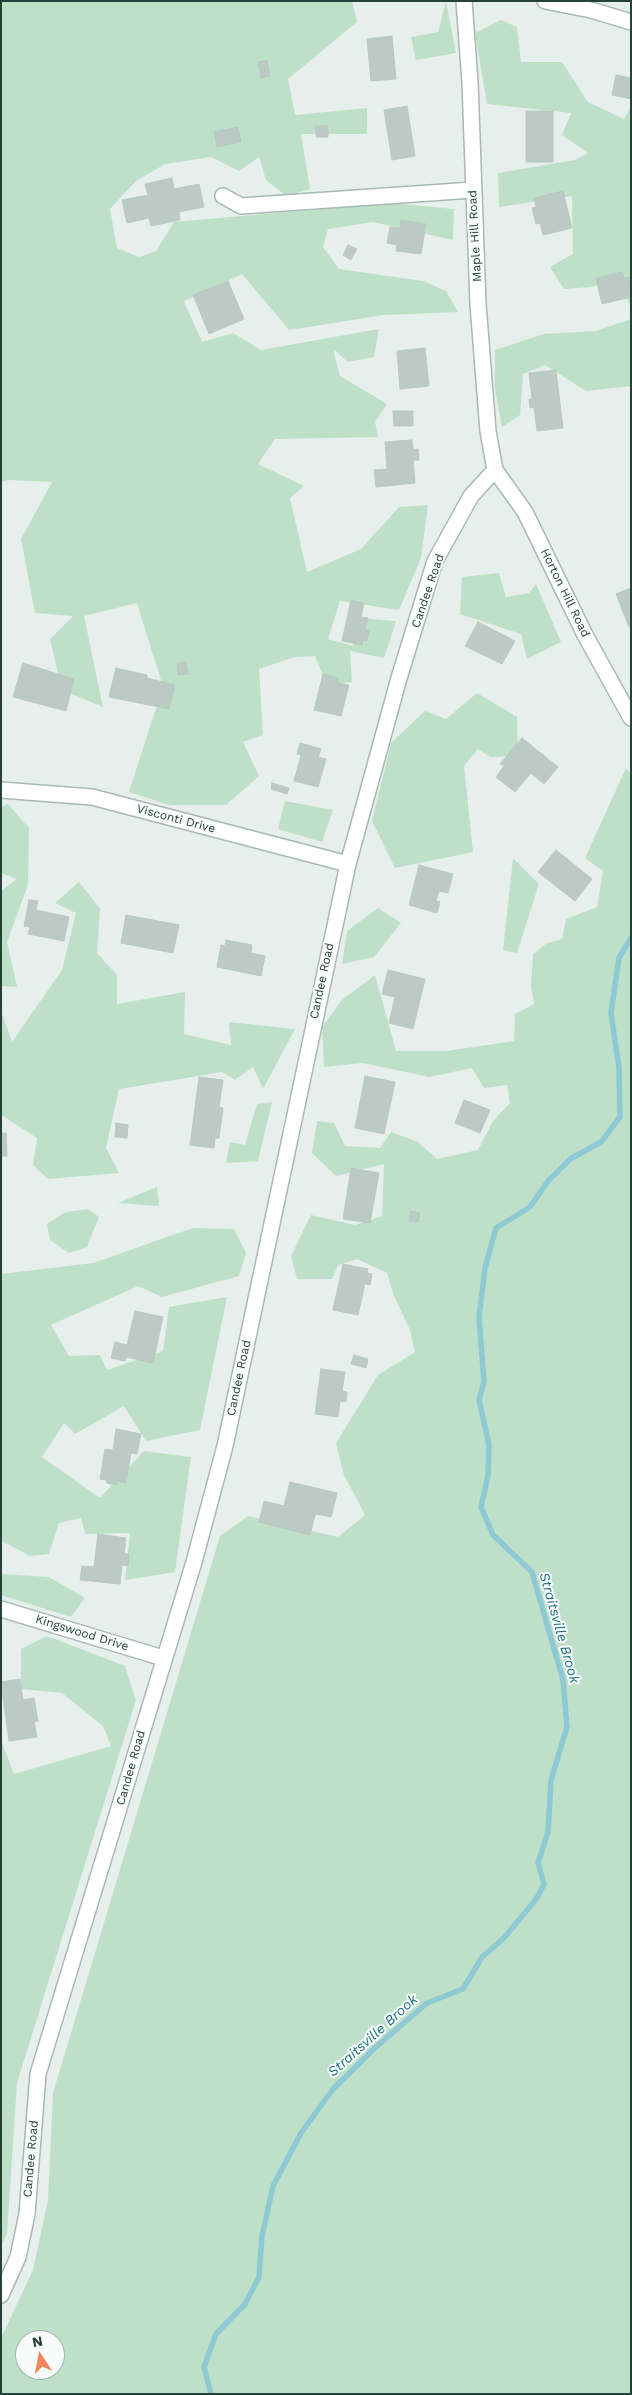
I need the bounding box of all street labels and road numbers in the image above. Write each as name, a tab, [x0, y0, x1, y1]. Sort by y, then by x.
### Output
street label: Maple Hill Road	[465, 190, 485, 282]
street label: Horton Hill Road	[537, 546, 593, 640]
street label: Candee Road	[409, 552, 447, 630]
street label: Visconti Drive	[135, 802, 217, 836]
street label: Candee Road	[307, 942, 337, 1020]
street label: Candee Road	[224, 1339, 254, 1417]
street label: Kingswood Drive	[34, 1612, 130, 1654]
street label: Candee Road	[113, 1729, 149, 1807]
street label: Candee Road	[20, 2120, 42, 2198]

